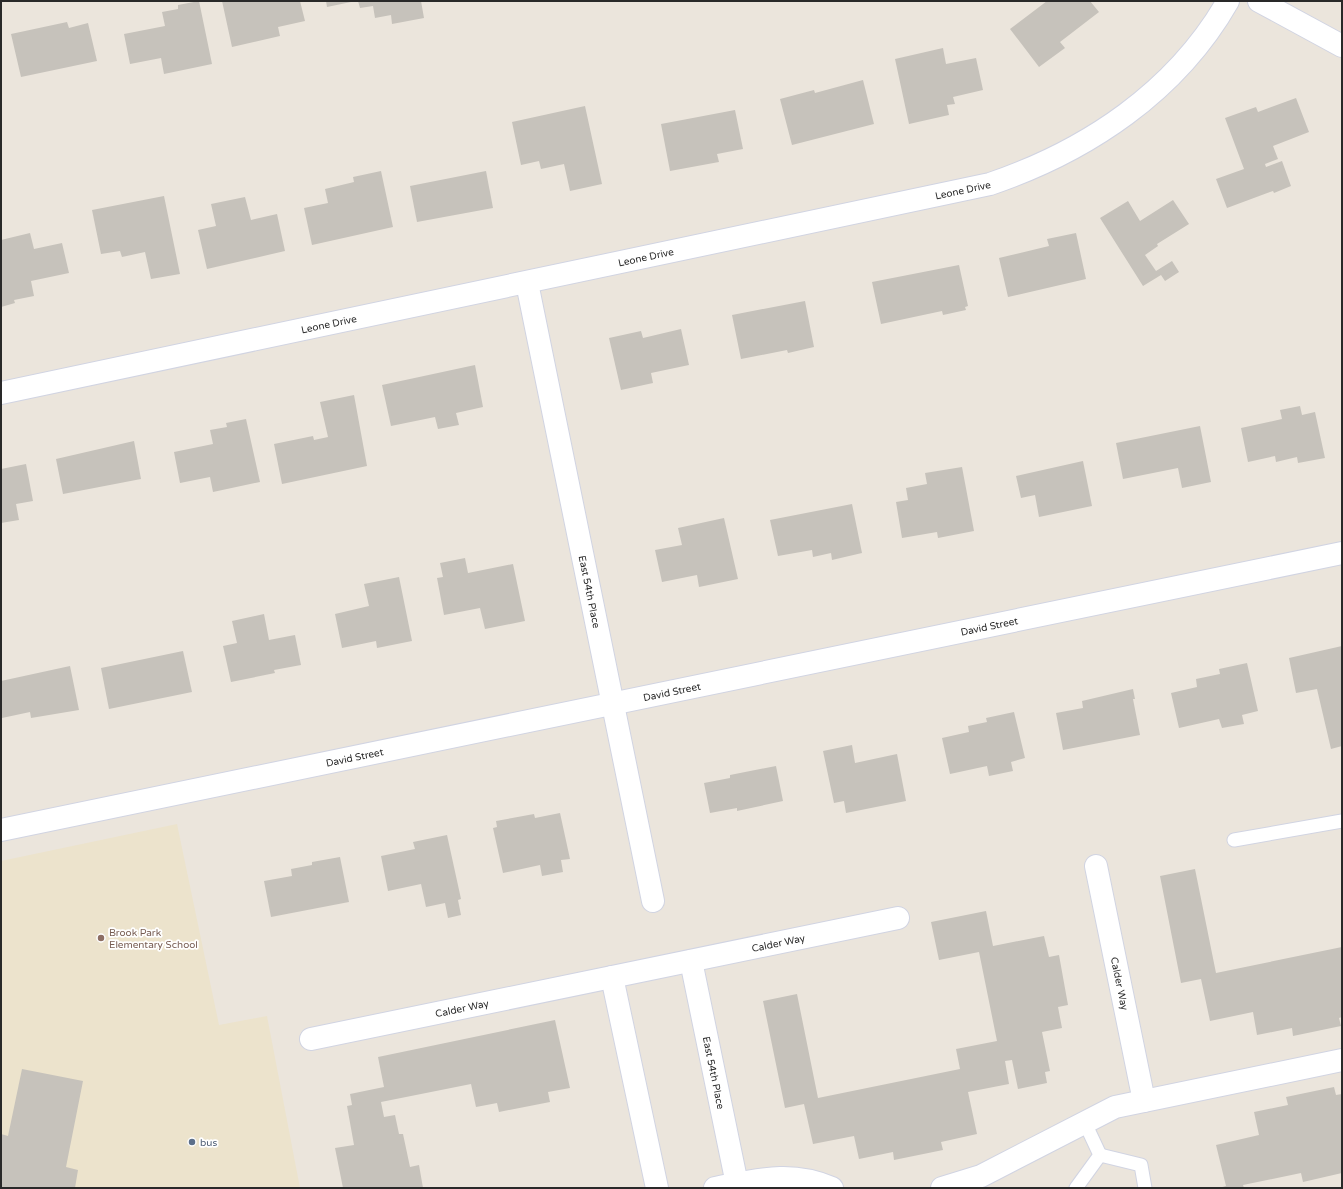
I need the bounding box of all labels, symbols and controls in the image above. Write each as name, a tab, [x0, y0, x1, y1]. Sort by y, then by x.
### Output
street label: Leone Drive	[934, 179, 992, 202]
street label: Leone Drive	[617, 246, 675, 269]
street label: Leone Drive	[300, 313, 358, 336]
street label: East 54th Place	[576, 554, 602, 630]
street label: David Street	[960, 615, 1019, 639]
street label: David Street	[642, 681, 702, 704]
street label: David Street	[325, 746, 385, 770]
place label: Brook Park Elementary School	[109, 927, 198, 951]
street label: Calder Way	[751, 932, 807, 955]
marker: Brook Park Elementary School	[96, 933, 106, 943]
street label: Calder Way	[1108, 956, 1130, 1012]
street label: Calder Way	[434, 997, 490, 1020]
street label: East 54th Place	[700, 1035, 726, 1111]
marker: bus	[187, 1137, 197, 1147]
place label: bus	[200, 1137, 217, 1149]

